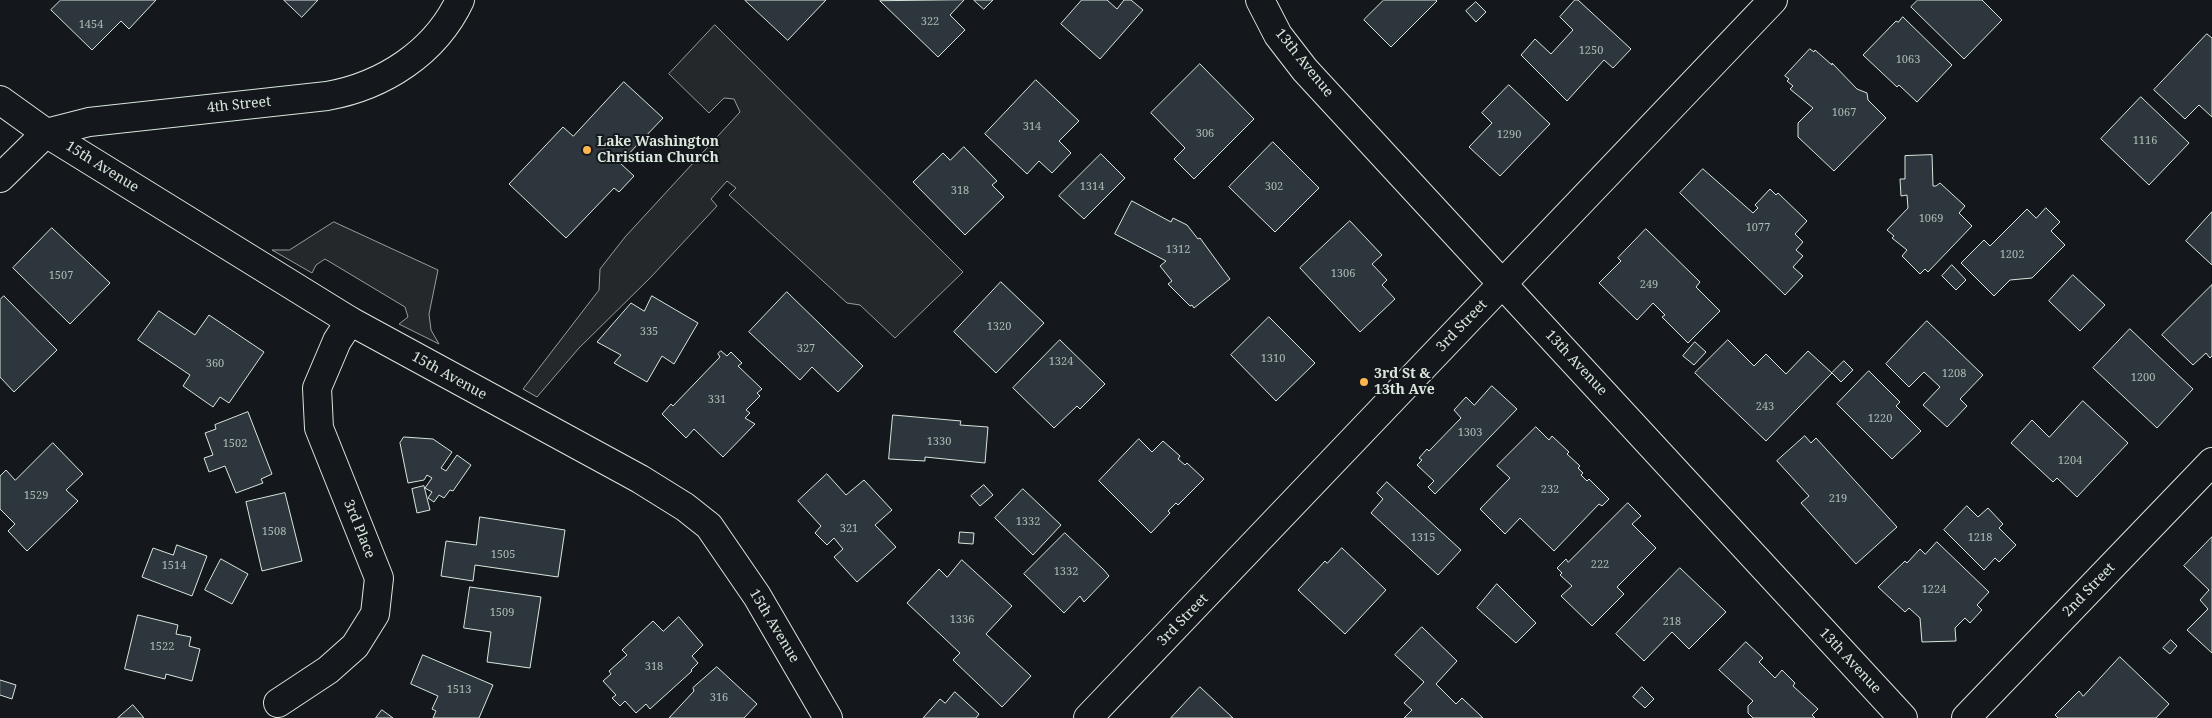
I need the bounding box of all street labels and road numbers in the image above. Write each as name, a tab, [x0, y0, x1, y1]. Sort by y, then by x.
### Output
street label: 13th Avenue	[1271, 25, 1337, 101]
street label: 4th Street	[206, 93, 272, 117]
street label: 15th Avenue	[62, 138, 142, 196]
street label: 3rd Street	[1433, 297, 1491, 355]
street label: 13th Avenue	[1542, 327, 1610, 399]
street label: 15th Avenue	[409, 348, 489, 404]
street label: 3rd Place	[340, 497, 378, 561]
street label: 2nd Street	[2059, 560, 2119, 620]
street label: 15th Avenue	[745, 586, 803, 666]
street label: 3rd Street	[1154, 591, 1212, 649]
street label: 13th Avenue	[1816, 625, 1884, 697]

